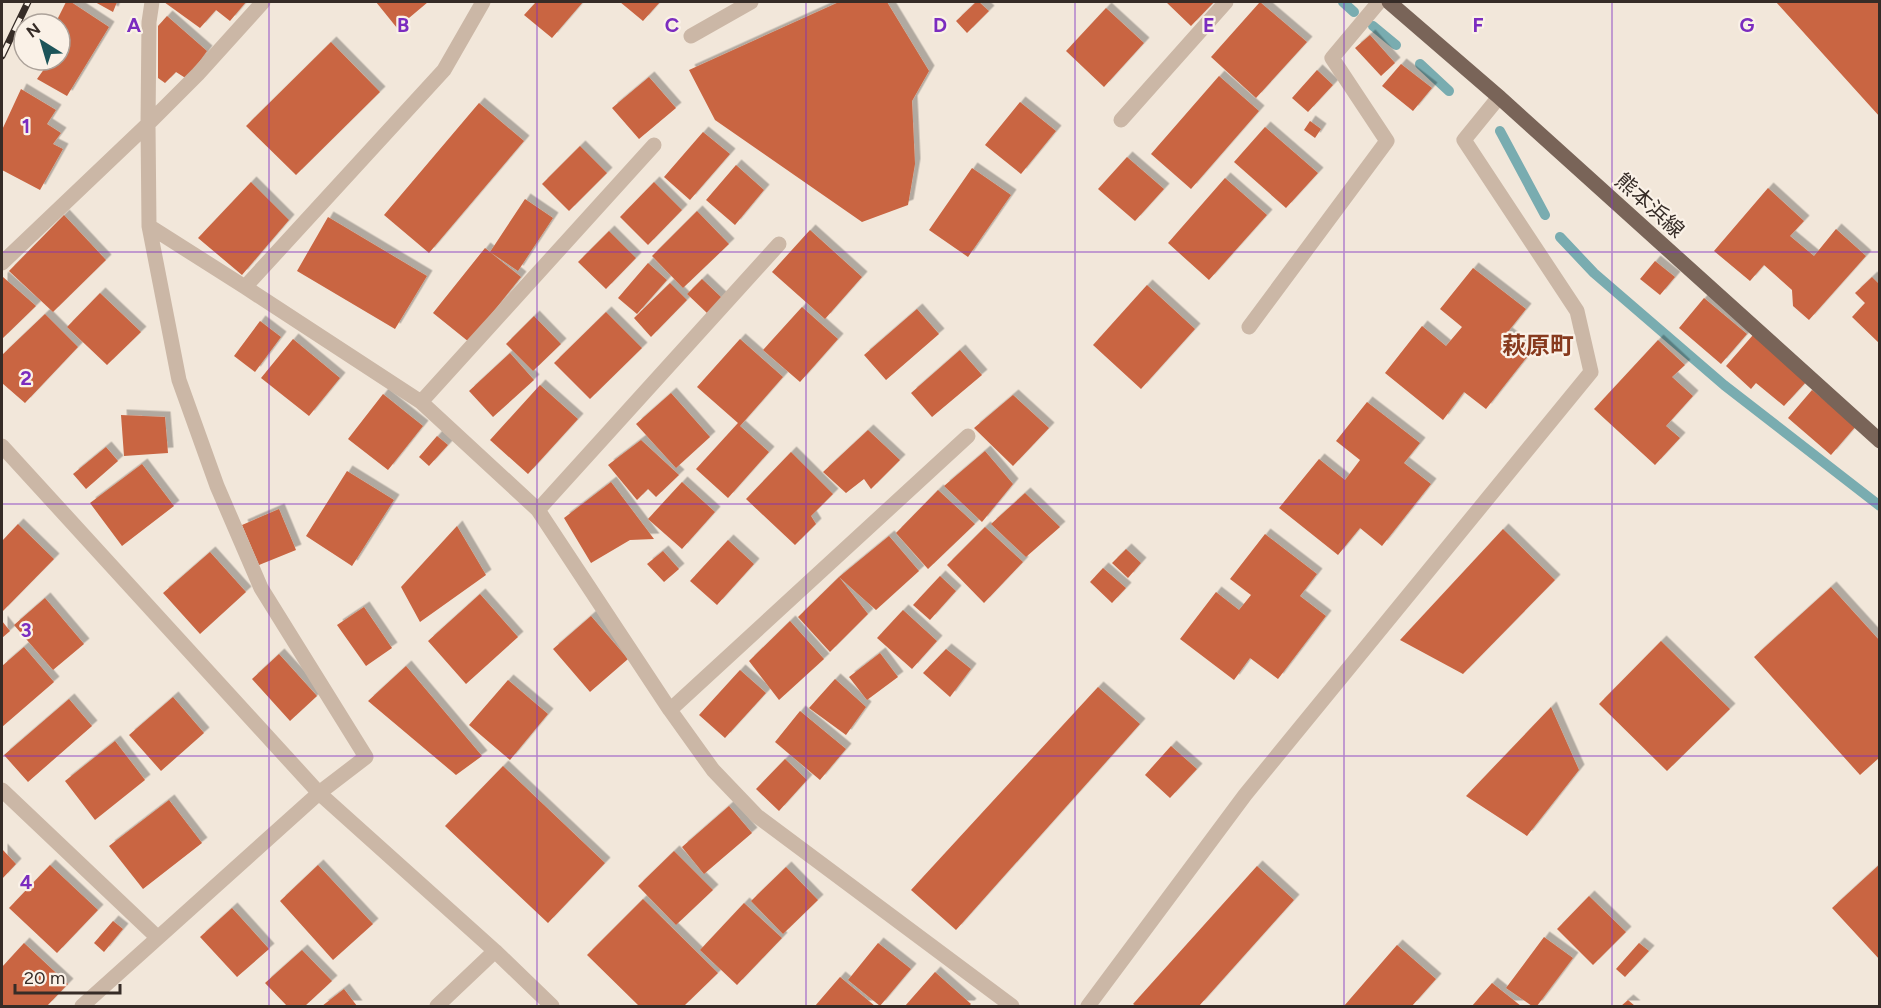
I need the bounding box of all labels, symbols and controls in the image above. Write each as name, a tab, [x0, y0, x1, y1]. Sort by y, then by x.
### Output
north arrow	[12, 12, 72, 72]
text: A	[127, 13, 142, 37]
text: B	[397, 13, 409, 37]
text: C	[665, 13, 679, 37]
text: D	[933, 13, 947, 37]
text: E	[1203, 13, 1215, 37]
text: F	[1472, 13, 1484, 37]
text: G	[1740, 13, 1755, 37]
text: N	[23, 19, 44, 42]
text: 1	[22, 114, 30, 138]
street label: 熊本浜線	[1610, 168, 1690, 242]
district label: 萩原町	[1502, 331, 1574, 360]
text: 2	[20, 366, 32, 390]
text: 3	[20, 618, 32, 642]
text: 4	[20, 870, 33, 894]
scale bar	[15, 957, 120, 995]
text: 20 m	[24, 967, 65, 989]

